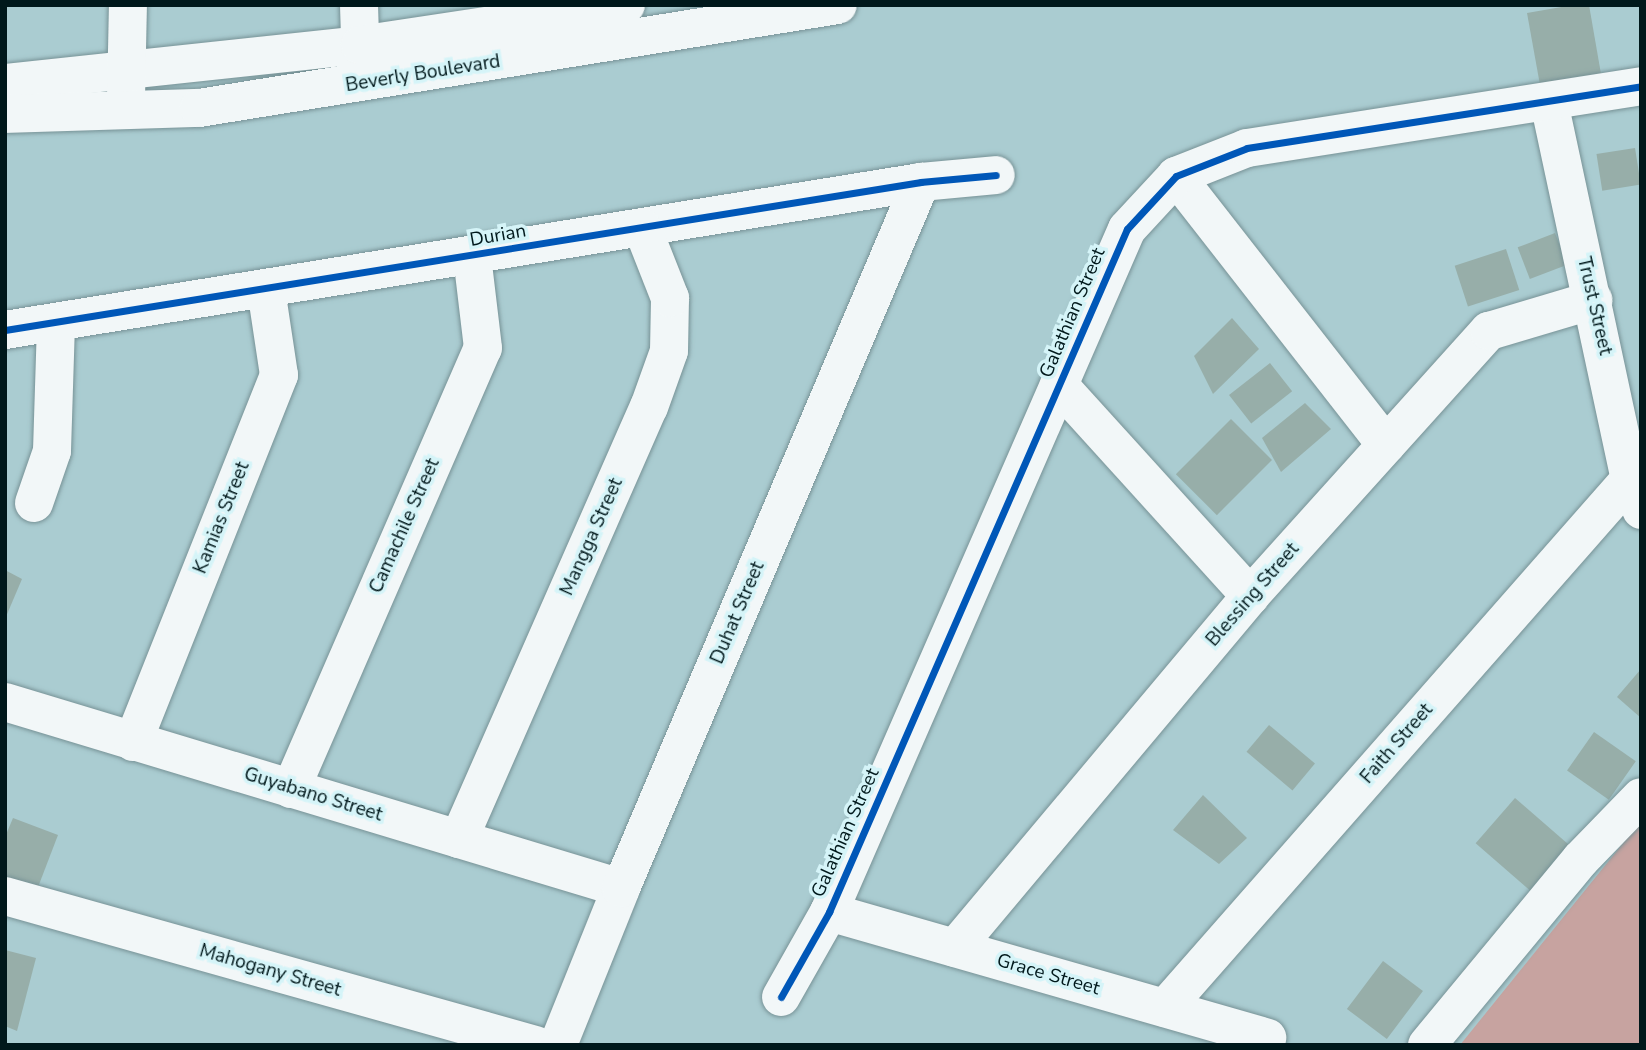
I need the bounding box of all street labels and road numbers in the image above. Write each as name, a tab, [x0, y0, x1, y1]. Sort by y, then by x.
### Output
street label: Beverly Boulevard	[344, 51, 502, 97]
street label: Durian	[468, 220, 528, 252]
street label: Galathian Street	[1035, 245, 1111, 381]
street label: Trust Street	[1572, 255, 1616, 357]
street label: Camachile Street	[365, 455, 445, 597]
street label: Kamias Street	[189, 459, 255, 577]
street label: Mangga Street	[556, 475, 628, 599]
street label: Blessing Street	[1202, 539, 1304, 651]
street label: Duhat Street	[706, 558, 770, 668]
street label: Faith Street	[1356, 699, 1438, 789]
street label: Guyabano Street	[241, 763, 385, 827]
street label: Galathian Street	[807, 765, 885, 901]
street label: Mahogany Street	[197, 940, 343, 1002]
street label: Grace Street	[994, 949, 1102, 1001]

